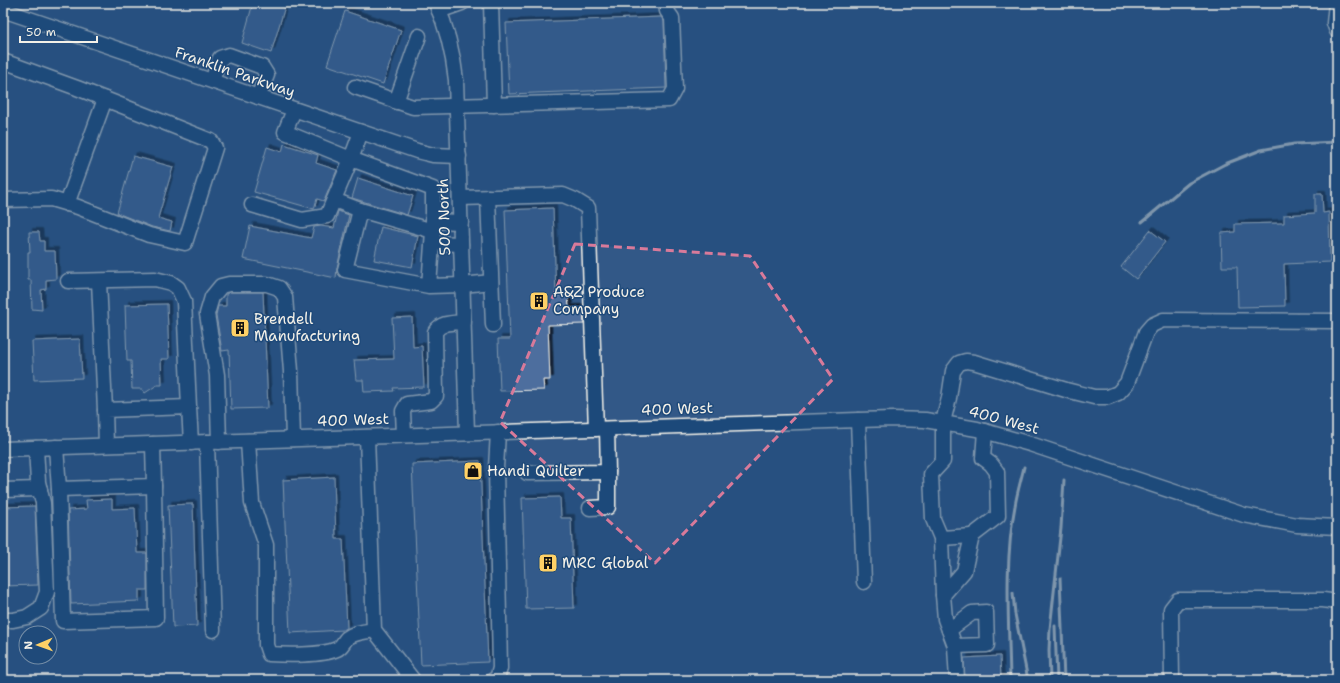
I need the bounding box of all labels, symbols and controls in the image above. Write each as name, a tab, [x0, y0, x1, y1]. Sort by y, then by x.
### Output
scale bar	[20, 18, 97, 44]
text: 50 m	[26, 24, 56, 40]
street label: Franklin Parkway	[172, 42, 298, 102]
street label: 500 North	[433, 178, 455, 256]
place label: A&Z Produce Company	[553, 282, 645, 319]
building icon: A&Z Produce Company	[528, 290, 550, 312]
place label: Brendell Manufacturing	[254, 309, 360, 346]
building icon: Brendell Manufacturing	[229, 317, 251, 339]
street label: 400 West	[641, 398, 713, 420]
street label: 400 West	[967, 401, 1041, 439]
street label: 400 West	[317, 409, 389, 431]
shop icon: Handi Quilter	[462, 460, 484, 482]
place label: Handi Quilter	[487, 461, 584, 481]
building icon: MRC Global	[537, 552, 559, 574]
place label: MRC Global	[562, 553, 649, 573]
north arrow	[18, 625, 58, 665]
text: N	[21, 640, 36, 650]

